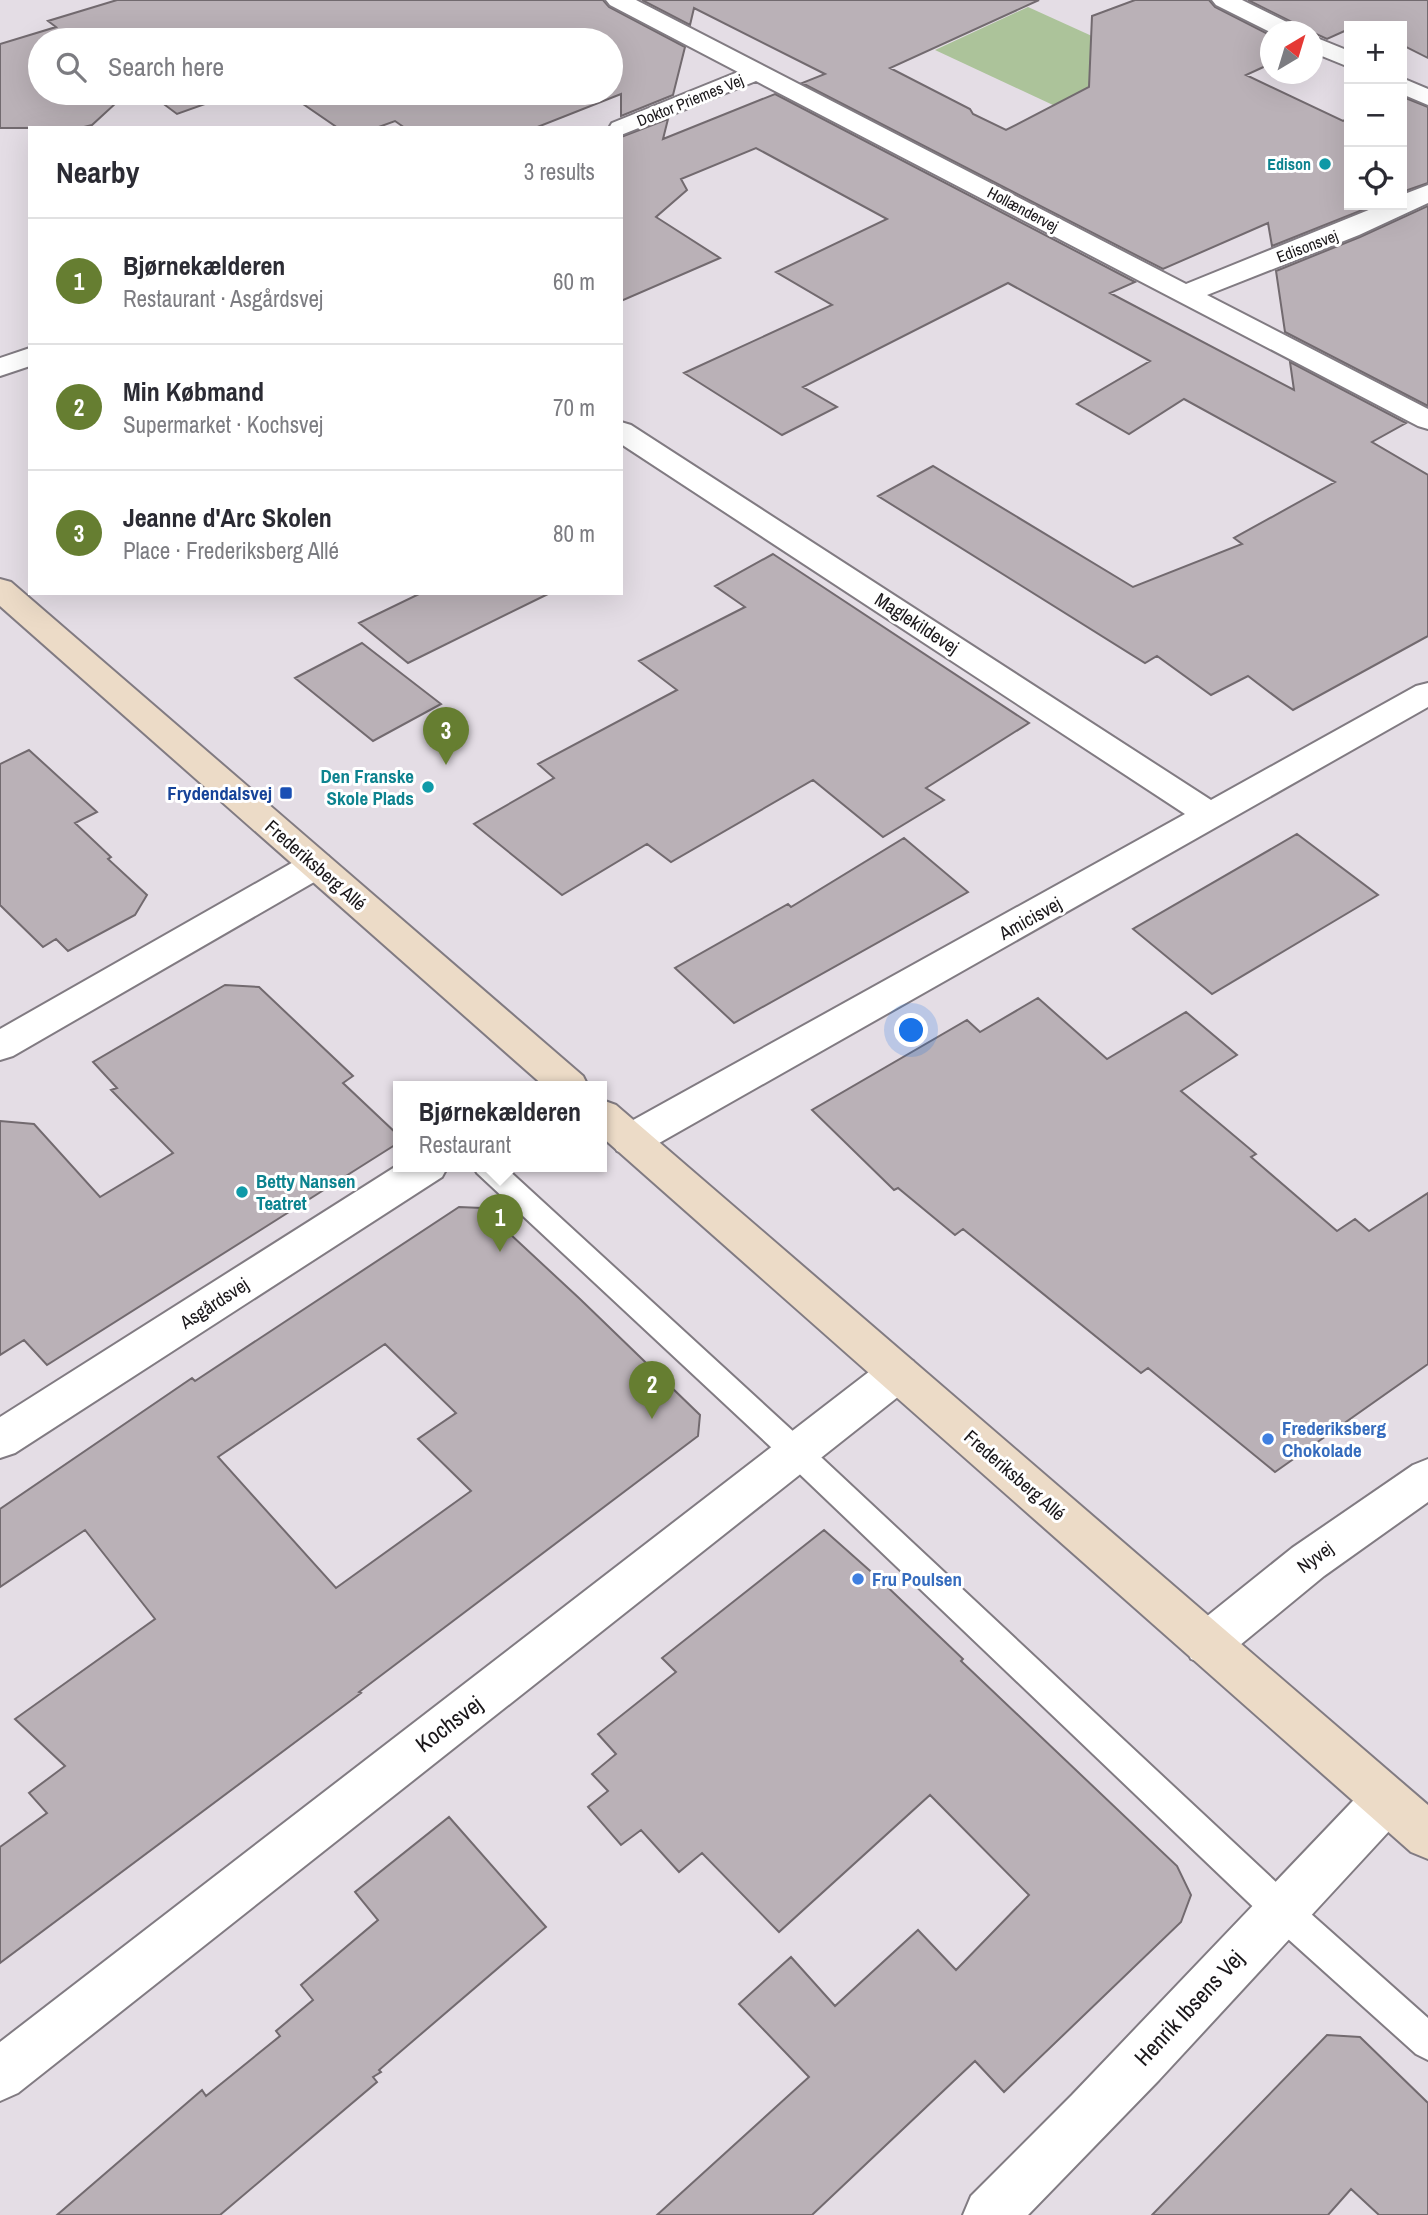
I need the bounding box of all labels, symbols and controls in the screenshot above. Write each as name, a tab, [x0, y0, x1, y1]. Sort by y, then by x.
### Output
north arrow	[1260, 21, 1323, 84]
map controls	[1344, 21, 1407, 210]
button: +	[1344, 21, 1407, 84]
search box	[28, 28, 623, 105]
icon: search	[52, 48, 90, 86]
text: Search here	[108, 49, 224, 84]
street label: Doktor Priemes Vej	[633, 69, 747, 131]
button: −	[1344, 84, 1407, 147]
button: locate	[1344, 147, 1407, 210]
text: Nearby	[56, 152, 139, 192]
place label: Edison	[1267, 153, 1311, 175]
text: 3 results	[524, 156, 595, 187]
marker: Edison	[1317, 156, 1333, 172]
street label: Hollændervej	[984, 181, 1062, 237]
street label: Edisonsvej	[1273, 224, 1341, 268]
text: Bjørnekælderen	[123, 248, 285, 283]
text: 1	[74, 266, 84, 297]
text: 60 m	[553, 266, 595, 297]
text: Restaurant · Asgårdsvej	[123, 283, 323, 314]
text: Min Købmand	[123, 374, 264, 409]
text: 2	[74, 392, 84, 423]
text: 70 m	[553, 392, 595, 423]
text: Supermarket · Kochsvej	[123, 409, 323, 440]
text: Jeanne d'Arc Skolen	[123, 500, 332, 535]
text: 3	[74, 518, 84, 549]
text: 80 m	[553, 518, 595, 549]
text: Place · Frederiksberg Allé	[123, 535, 339, 566]
street label: Maglekildevej	[870, 586, 964, 660]
pin: 3	[423, 707, 469, 765]
place label: Den Franske Skole Plads	[320, 763, 414, 811]
marker: Den Franske Skole Plads	[420, 779, 436, 795]
place label: Frydendalsvej	[167, 780, 272, 806]
marker: Frydendalsvej	[278, 785, 294, 801]
street label: Frederiksberg Allé	[260, 814, 372, 916]
street label: Amicisvej	[993, 890, 1066, 946]
your location	[894, 1013, 928, 1047]
popup	[393, 1081, 607, 1172]
text: Bjørnekælderen	[419, 1094, 581, 1129]
text: Restaurant	[419, 1129, 511, 1160]
place label: Betty Nansen Teatret	[256, 1168, 356, 1216]
marker: Betty Nansen Teatret	[234, 1184, 250, 1200]
pin: 1	[477, 1194, 523, 1252]
street label: Asgårdsvej	[174, 1271, 253, 1335]
pin: 2	[629, 1361, 675, 1419]
place label: Frederiksberg Chokolade	[1282, 1415, 1386, 1463]
street label: Frederiksberg Allé	[959, 1424, 1071, 1526]
marker: Frederiksberg Chokolade	[1260, 1431, 1276, 1447]
street label: Nyvej	[1292, 1535, 1338, 1579]
place label: Fru Poulsen	[872, 1566, 962, 1592]
marker: Fru Poulsen	[850, 1571, 866, 1587]
street label: Kochsvej	[409, 1688, 489, 1759]
street label: Henrik Ibsens Vej	[1127, 1943, 1250, 2072]

